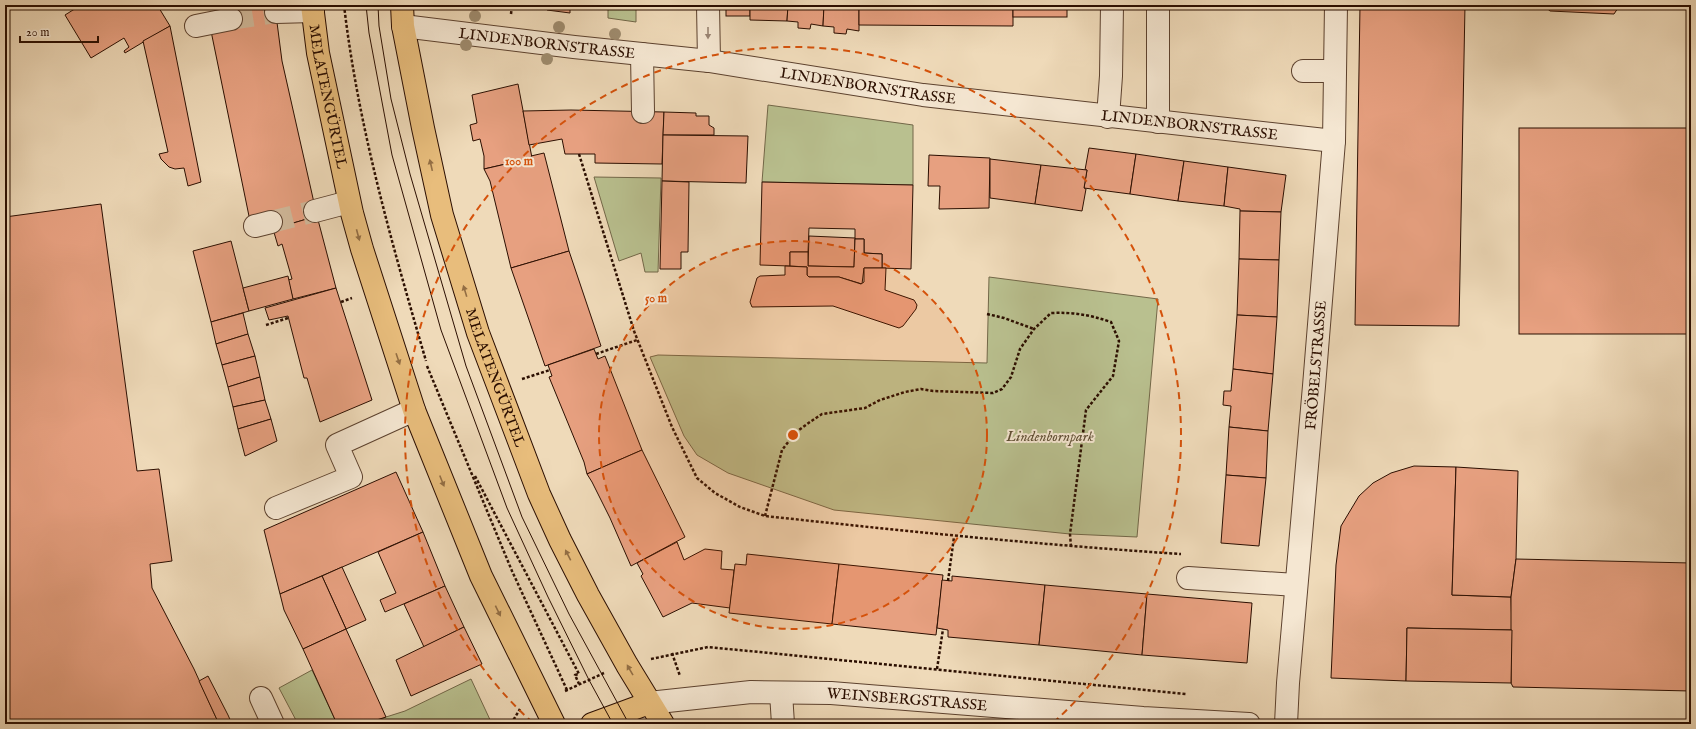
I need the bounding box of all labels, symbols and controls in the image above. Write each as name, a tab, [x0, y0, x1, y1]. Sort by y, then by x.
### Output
scale bar	[20, 18, 98, 44]
street label: MELATENGÜRTEL	[305, 23, 351, 171]
street label: LINDENBORNSTRASSE	[458, 24, 636, 63]
text: 20 m	[26, 25, 49, 40]
one-way arrow	[705, 27, 711, 40]
street label: LINDENBORNSTRASSE	[779, 63, 957, 109]
street label: LINDENBORNSTRASSE	[1100, 106, 1279, 145]
text: 100 m	[505, 154, 534, 169]
one-way arrow	[428, 159, 434, 172]
one-way arrow	[355, 230, 361, 242]
one-way arrow	[462, 285, 468, 297]
text: 50 m	[645, 291, 668, 306]
street label: FRÖBELSTRASSE	[1301, 300, 1331, 431]
street label: MELATENGÜRTEL	[461, 306, 529, 450]
one-way arrow	[396, 353, 402, 365]
park label: Lindenbornpark	[1005, 427, 1094, 446]
centre of rings	[786, 428, 800, 442]
one-way arrow	[440, 476, 446, 488]
one-way arrow	[565, 550, 571, 561]
one-way arrow	[495, 605, 501, 617]
one-way arrow	[626, 664, 633, 676]
street label: WEINSBERGSTRASSE	[826, 684, 988, 715]

